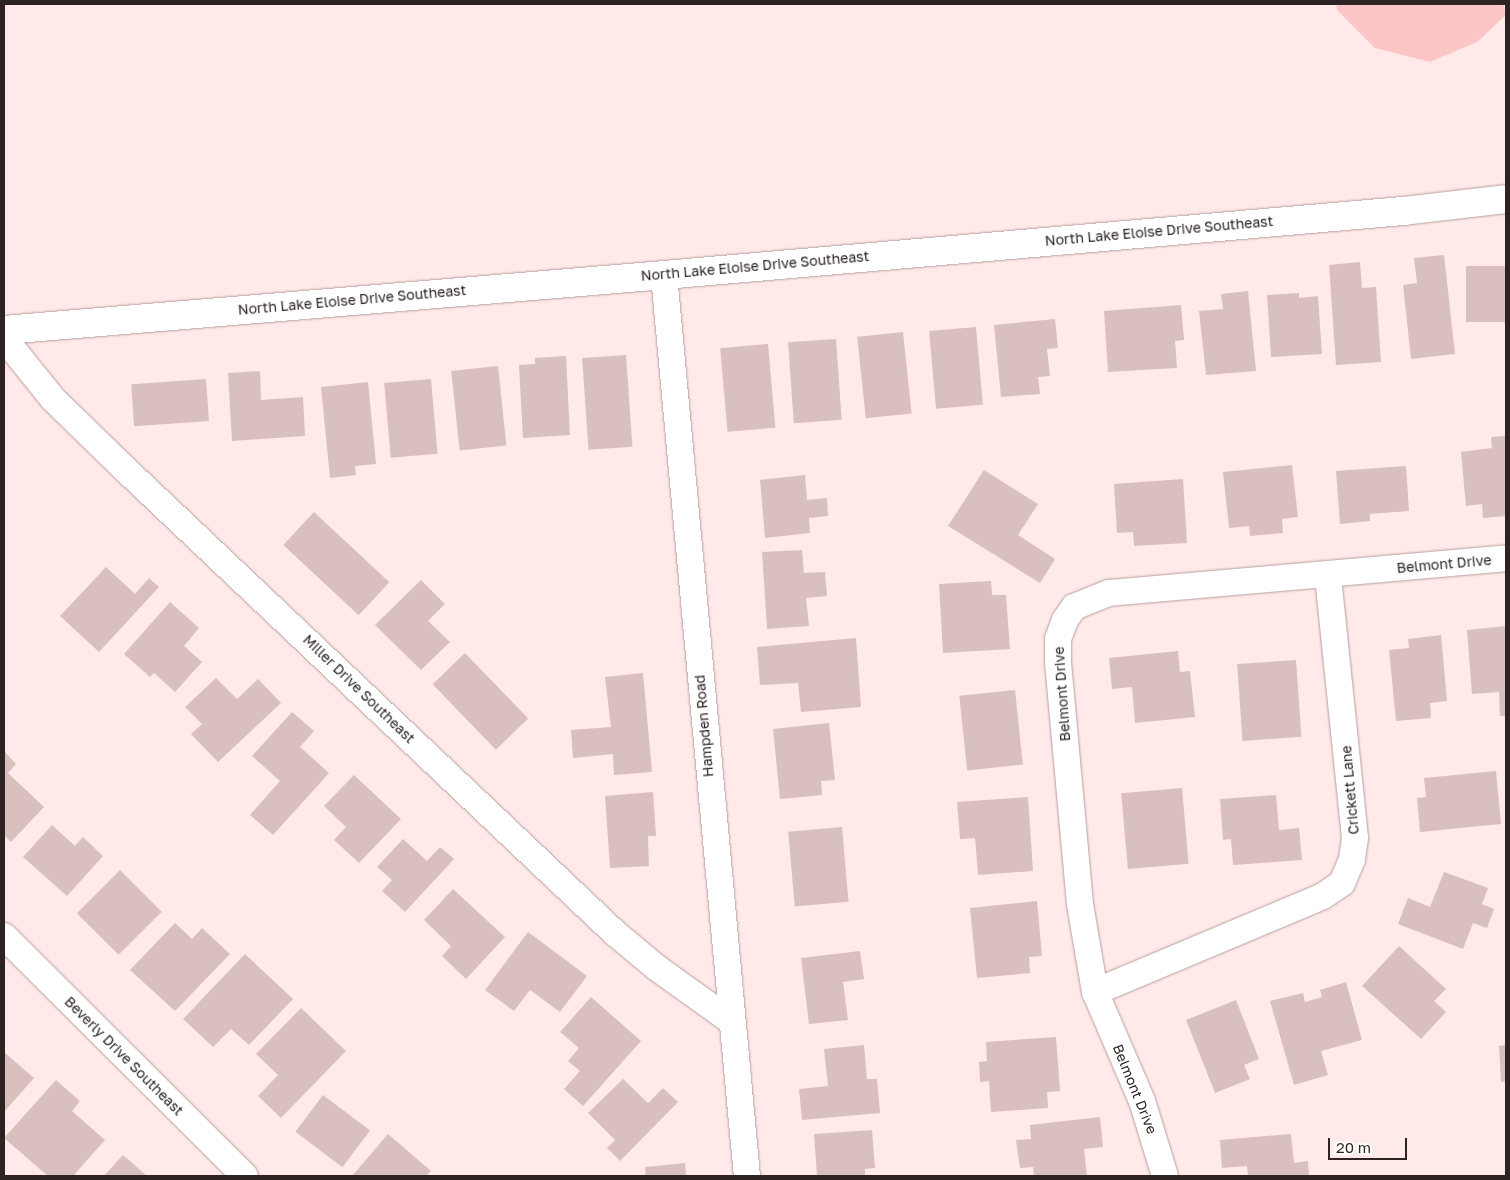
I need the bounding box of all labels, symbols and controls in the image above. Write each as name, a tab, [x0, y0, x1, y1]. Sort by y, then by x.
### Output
street label: North Lake Eloise Drive Southeast	[1044, 213, 1274, 249]
street label: North Lake Eloise Drive Southeast	[640, 248, 870, 284]
street label: North Lake Eloise Drive Southeast	[237, 282, 467, 318]
street label: Belmont Drive	[1396, 551, 1492, 577]
street label: Miller Drive Southeast	[300, 631, 418, 747]
street label: Belmont Drive	[1050, 646, 1074, 742]
street label: Hampden Road	[691, 674, 717, 778]
street label: Crickett Lane	[1338, 745, 1362, 835]
street label: Beverly Drive Southeast	[61, 993, 187, 1119]
street label: Belmont Drive	[1109, 1042, 1161, 1136]
scale bar	[1330, 1128, 1409, 1160]
text: 20 m	[1336, 1138, 1371, 1156]

